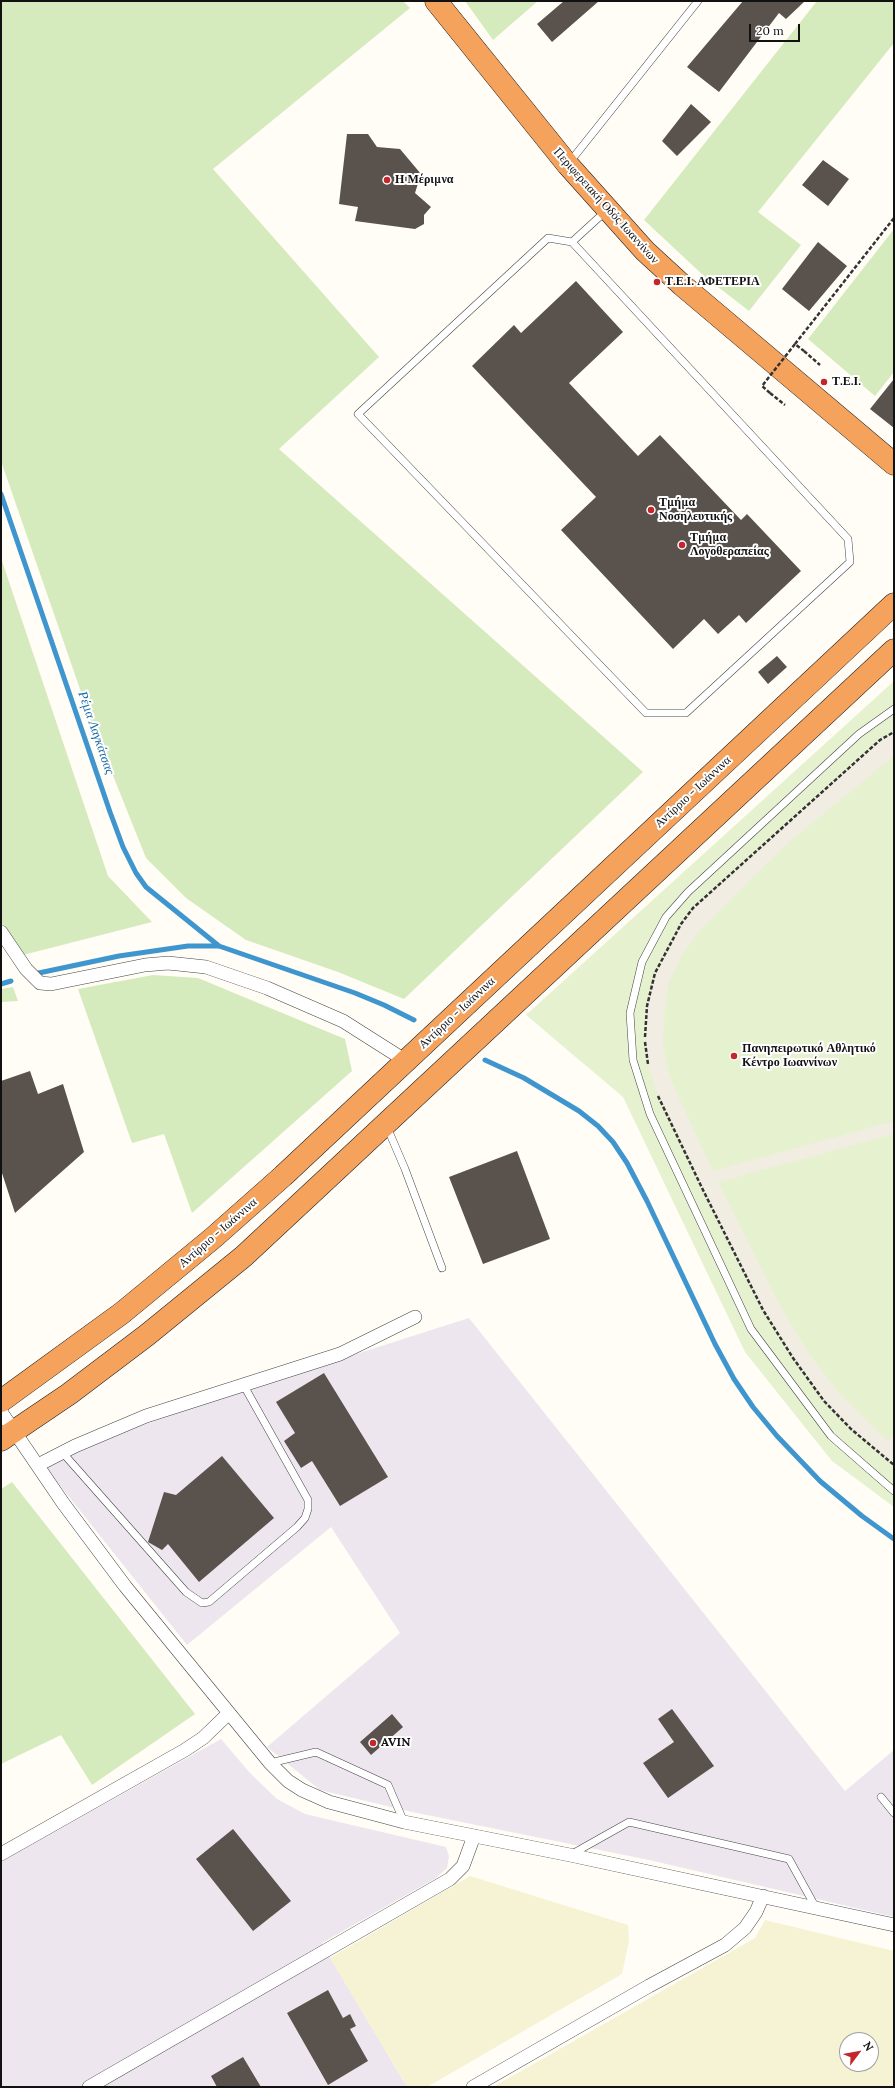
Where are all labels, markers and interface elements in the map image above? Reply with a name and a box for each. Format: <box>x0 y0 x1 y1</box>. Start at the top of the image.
scale bar <box>751 16 802 42</box>
text: 20 m <box>756 23 784 38</box>
street label: Περιφερειακή Οδός Ιωαννίνων <box>550 145 662 267</box>
place label: Η Μέριμνα <box>395 173 453 187</box>
marker: Η Μέριμνα <box>382 175 392 185</box>
place label: Τ.Ε.Ι. ΑΦΕΤΕΡΙΑ <box>665 275 760 289</box>
marker: Τ.Ε.Ι. ΑΦΕΤΕΡΙΑ <box>652 277 662 287</box>
place label: Τ.Ε.Ι. <box>832 375 861 389</box>
marker: Τ.Ε.Ι. <box>819 377 829 387</box>
place label: Τμήμα Νοσηλευτικής <box>659 496 732 524</box>
marker: Τμήμα Νοσηλευτικής <box>646 505 656 515</box>
place label: Τμήμα Λογοθεραπείας <box>690 531 769 559</box>
marker: Τμήμα Λογοθεραπείας <box>677 540 687 550</box>
water label: Ρέμα Λαγκάτσας <box>74 689 118 777</box>
street label: Αντίρριο - Ιωάννινα <box>652 753 734 831</box>
street label: Αντίρριο - Ιωάννινα <box>416 974 498 1052</box>
place label: Πανηπειρωτικό Αθλητικό Κέντρο Ιωαννίνων <box>742 1042 876 1070</box>
marker: Πανηπειρωτικό Αθλητικό Κέντρο Ιωαννίνων <box>729 1051 739 1061</box>
street label: Αντίρριο - Ιωάννινα <box>176 1195 260 1271</box>
place label: AVIN <box>381 1736 410 1750</box>
marker: AVIN <box>368 1738 378 1748</box>
north arrow <box>839 2032 879 2072</box>
text: N <box>860 2039 877 2053</box>

